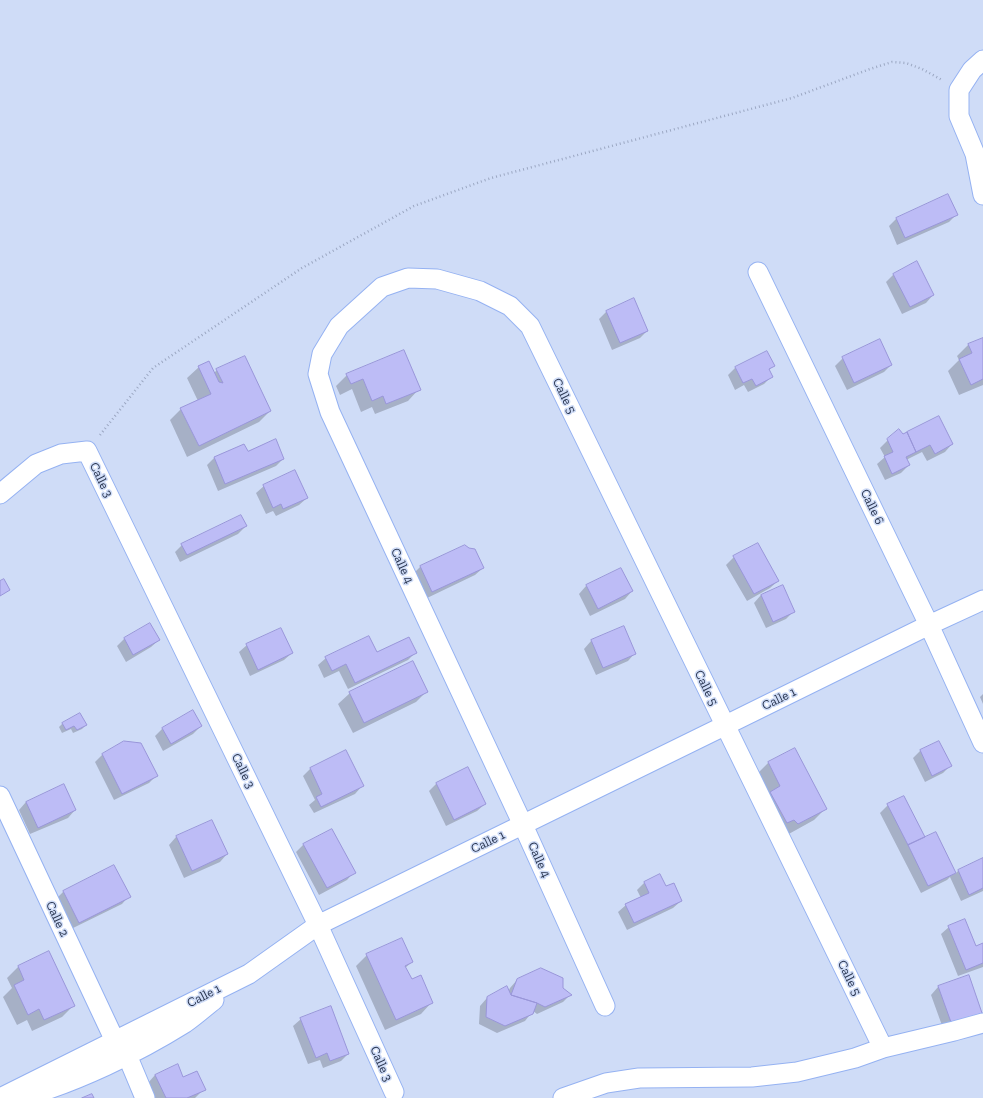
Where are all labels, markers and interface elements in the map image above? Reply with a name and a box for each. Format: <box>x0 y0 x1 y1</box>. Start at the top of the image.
street label: Calle 5 <box>549 376 579 416</box>
street label: Calle 3 <box>86 460 116 500</box>
street label: Calle 6 <box>857 487 887 527</box>
street label: Calle 4 <box>387 546 417 586</box>
street label: Calle 5 <box>691 668 721 708</box>
street label: Calle 1 <box>760 684 798 714</box>
street label: Calle 3 <box>228 751 258 791</box>
street label: Calle 1 <box>469 827 507 857</box>
street label: Calle 4 <box>524 840 554 880</box>
street label: Calle 2 <box>42 899 72 939</box>
street label: Calle 5 <box>834 958 864 998</box>
street label: Calle 1 <box>185 981 223 1011</box>
street label: Calle 3 <box>366 1044 396 1084</box>

